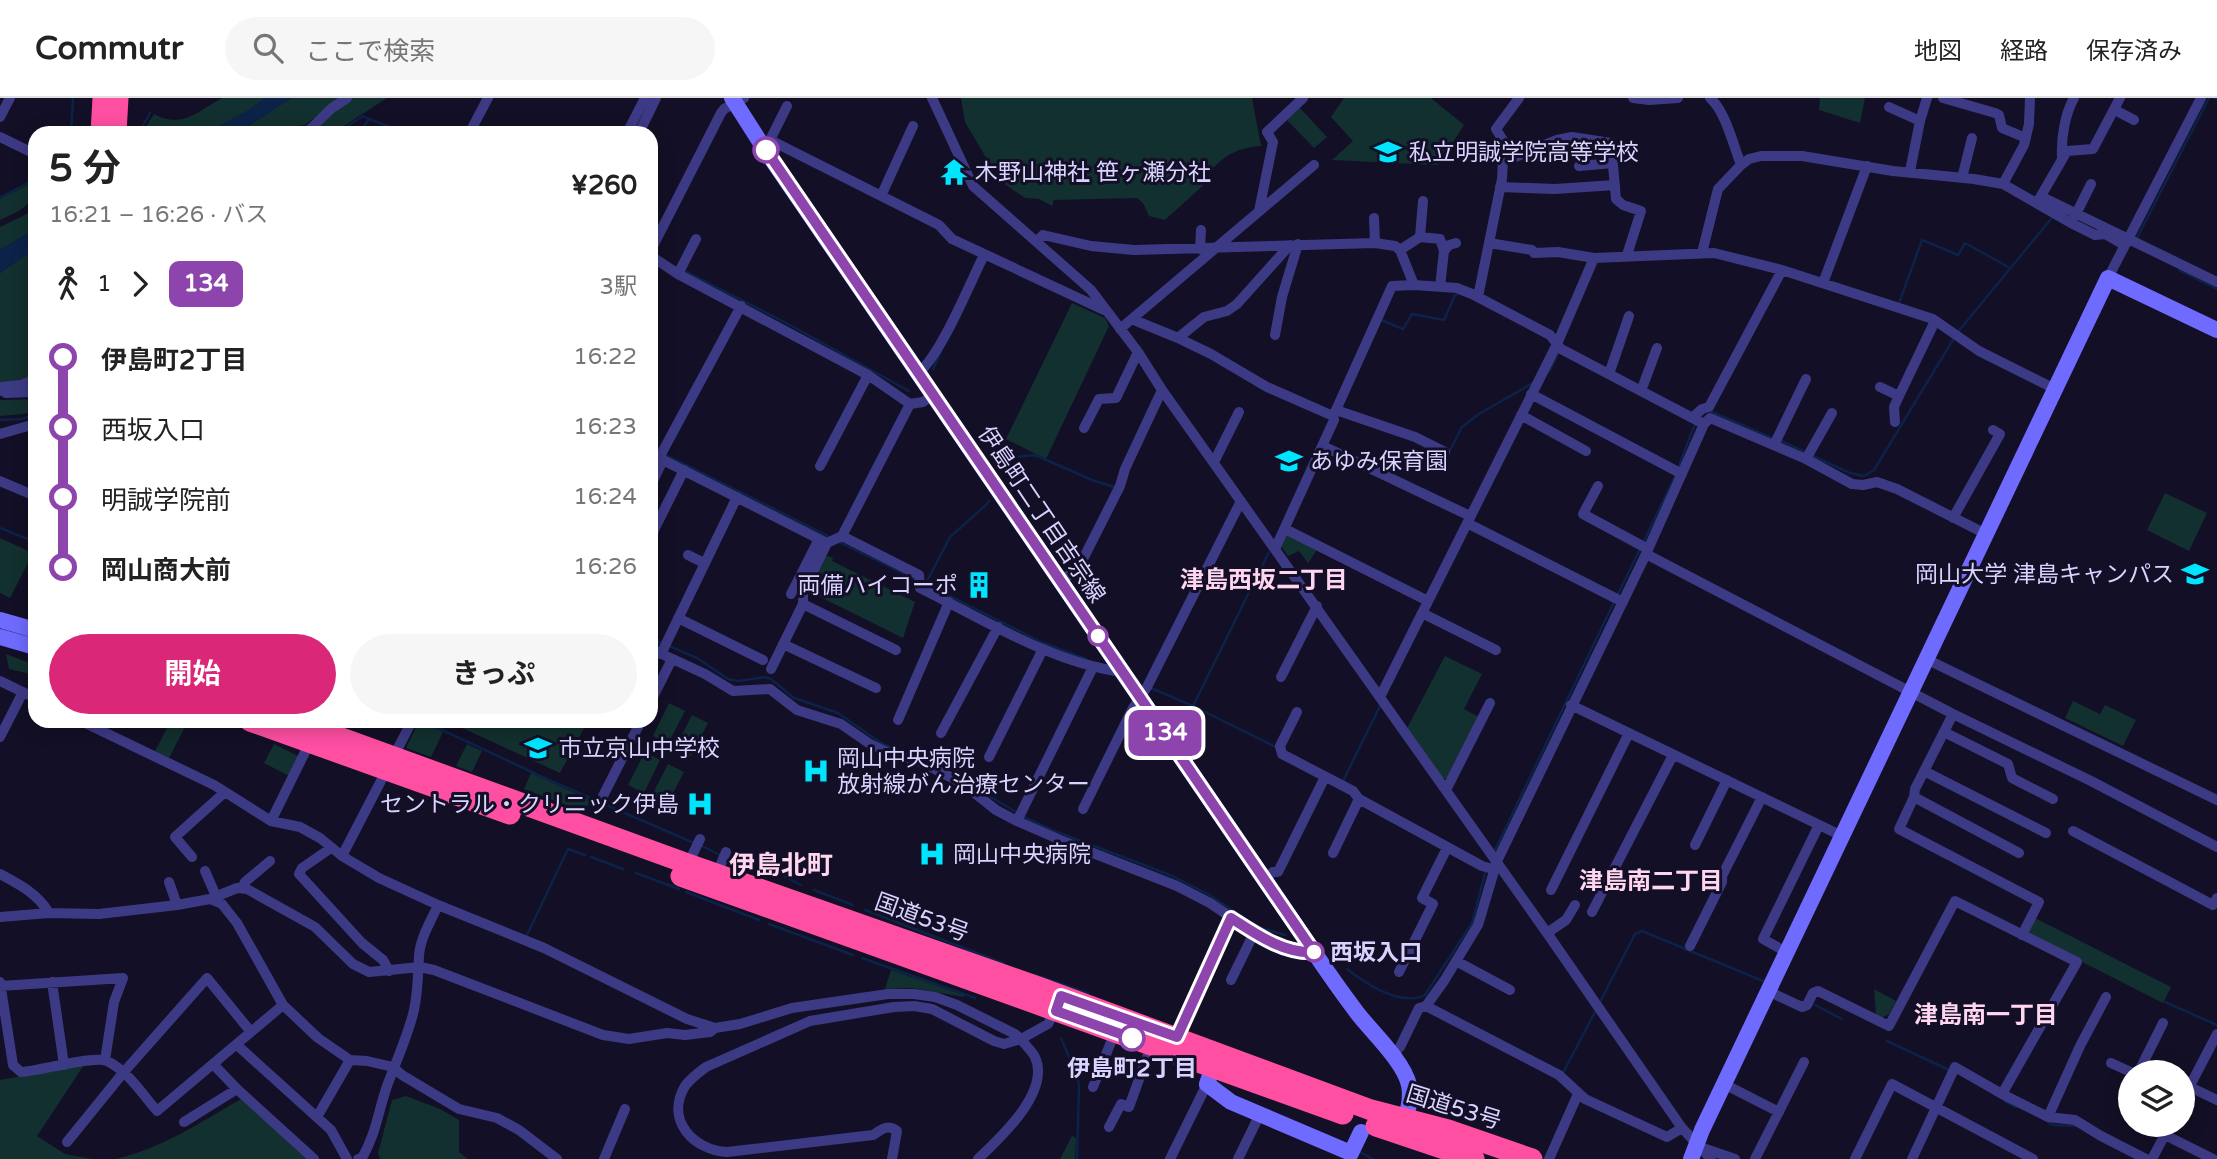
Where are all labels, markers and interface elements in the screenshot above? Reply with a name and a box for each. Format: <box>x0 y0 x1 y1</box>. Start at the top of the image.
search box <box>225 17 715 80</box>
text: Commutr <box>35 29 183 68</box>
icon: search <box>249 29 287 67</box>
text: ここで検索 <box>305 36 435 67</box>
text: 地図 <box>1914 37 1962 66</box>
text: 経路 <box>2000 37 2048 66</box>
text: 保存済み <box>2086 37 2182 66</box>
unlabelled marker <box>753 137 779 163</box>
school or university icon: 私立明誠学院高等学校 <box>1373 137 1403 167</box>
place label: 私立明誠学院高等学校 <box>1409 139 1639 167</box>
text: 5 分 <box>49 146 121 192</box>
temple icon: 木野山神社 笹ヶ瀬分社 <box>939 157 969 187</box>
place label: 木野山神社 笹ヶ瀬分社 <box>975 159 1211 187</box>
text: ¥260 <box>571 170 637 201</box>
text: 16:21 – 16:26 · バス <box>49 201 268 229</box>
icon: walk <box>49 265 87 303</box>
icon: forward <box>121 265 159 303</box>
text: 134 <box>183 269 229 298</box>
text: 1 <box>97 270 111 298</box>
text: 3駅 <box>600 273 637 301</box>
text: 16:22 <box>573 343 637 371</box>
text: 伊島町2丁目 <box>101 345 247 376</box>
text: 16:23 <box>573 413 637 441</box>
text: 西坂入口 <box>101 415 205 446</box>
street label: 伊島町二丁目吉宗線 <box>972 421 1111 608</box>
school or university icon: あゆみ保育園 <box>1274 446 1304 476</box>
place label: あゆみ保育園 <box>1310 448 1448 476</box>
text: 16:24 <box>573 483 637 511</box>
text: 明誠学院前 <box>101 485 231 516</box>
text: 16:26 <box>573 553 637 581</box>
text: 岡山商大前 <box>101 555 231 586</box>
school or university icon: 岡山大学 津島キャンパス <box>2180 559 2210 589</box>
place label: 岡山大学 津島キャンパス <box>1915 561 2174 589</box>
district label: 津島西坂二丁目 <box>1180 566 1348 595</box>
building icon: 両備ハイコーポ <box>964 570 994 600</box>
place label: 両備ハイコーポ <box>797 572 958 600</box>
unlabelled marker <box>1088 626 1108 646</box>
button: 開始 <box>49 634 336 714</box>
button: きっぷ <box>350 634 637 714</box>
line badge: 134 <box>1125 710 1205 756</box>
text: 134 <box>1142 718 1188 747</box>
school or university icon: 市立京山中学校 <box>523 733 553 763</box>
place label: 市立京山中学校 <box>559 735 720 763</box>
place label: 岡山中央病院 放射線がん治療センター <box>837 745 1090 799</box>
hospital icon: 岡山中央病院 放射線がん治療センター <box>801 756 831 786</box>
hospital icon: セントラル・クリニック伊島 <box>685 789 715 819</box>
place label: セントラル・クリニック伊島 <box>380 791 679 819</box>
hospital icon: 岡山中央病院 <box>917 839 947 869</box>
place label: 岡山中央病院 <box>953 841 1091 869</box>
district label: 伊島北町 <box>729 850 833 881</box>
district label: 津島南二丁目 <box>1579 867 1723 896</box>
street label: 国道53号 <box>871 888 972 948</box>
place label: 西坂入口 <box>1330 939 1422 967</box>
marker: 西坂入口 <box>1304 942 1324 962</box>
district label: 津島南一丁目 <box>1914 1001 2058 1030</box>
marker: 伊島町2丁目 <box>1119 1025 1145 1051</box>
place label: 伊島町2丁目 <box>1067 1055 1197 1083</box>
map controls <box>2118 1060 2195 1137</box>
button: layers <box>2118 1060 2195 1137</box>
street label: 国道53号 <box>1403 1080 1505 1136</box>

